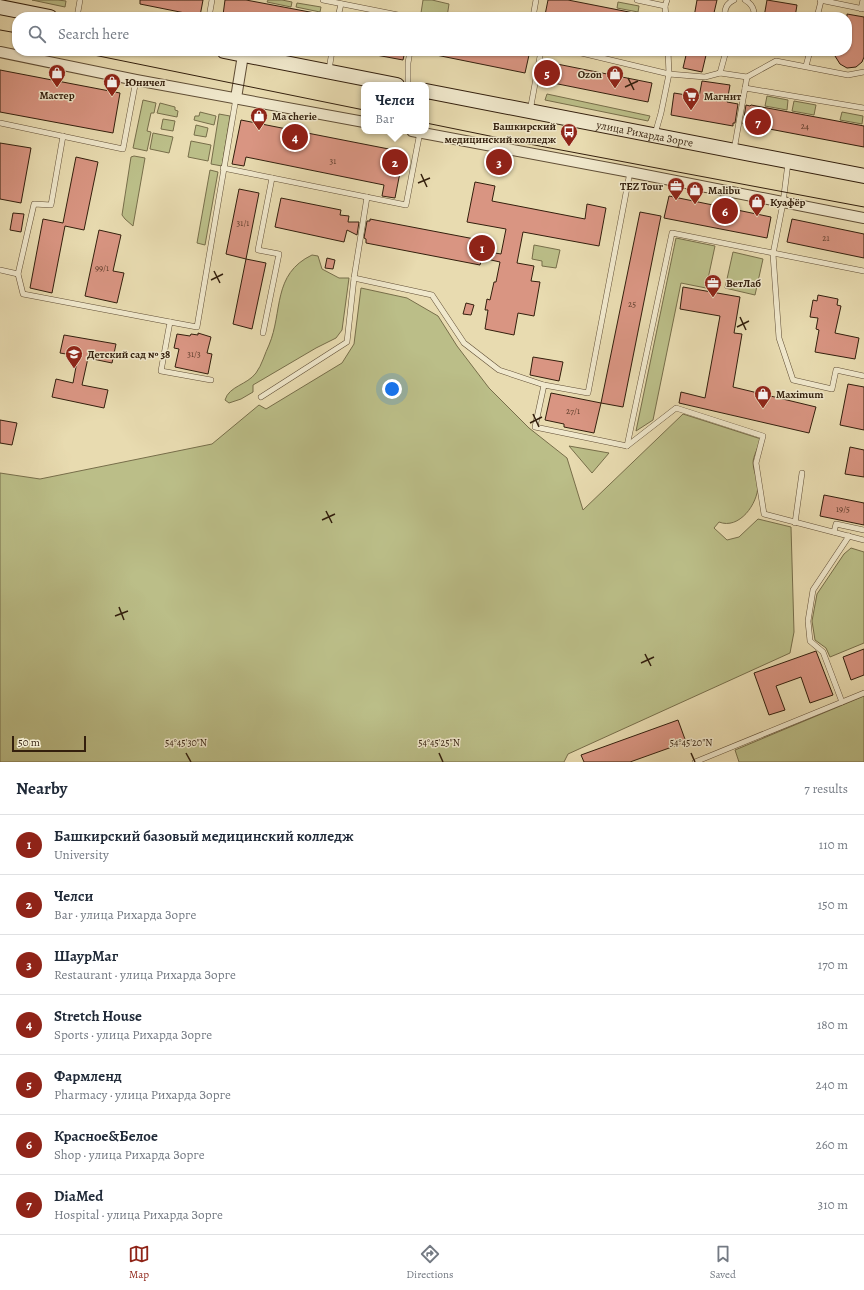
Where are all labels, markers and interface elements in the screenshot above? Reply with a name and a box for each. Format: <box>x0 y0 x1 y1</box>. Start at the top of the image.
search box <box>12 12 852 56</box>
icon: search <box>26 23 48 45</box>
text: Search here <box>58 24 129 44</box>
pin: 5 <box>534 58 560 88</box>
shop icon: Мастер <box>47 63 67 88</box>
shop icon: Ozon <box>605 64 625 89</box>
place label: Ozon <box>578 67 602 82</box>
shop icon: Юничел <box>102 72 122 97</box>
place label: Юничел <box>125 75 166 90</box>
popup <box>361 82 429 134</box>
supermarket icon: Магнит <box>681 86 701 111</box>
place label: Мастер <box>39 88 75 103</box>
place label: Магнит <box>704 89 741 104</box>
text: Челси <box>375 90 415 110</box>
shop icon: Ma cherie <box>249 106 269 131</box>
pin: 7 <box>745 107 771 137</box>
place label: Ma cherie <box>272 109 317 124</box>
text: Bar <box>375 110 394 127</box>
street label: улица Рихарда Зорге <box>594 117 694 151</box>
place label: Башкирский медицинский колледж <box>444 119 556 147</box>
house number: 24 <box>801 120 809 132</box>
pin: 4 <box>282 122 308 152</box>
bus stop icon: Башкирский медицинский колледж <box>559 122 579 147</box>
pin: 2 <box>382 147 408 177</box>
pin: 3 <box>486 147 512 177</box>
house number: 31 <box>330 155 336 167</box>
office icon: TEZ Tour <box>666 176 686 201</box>
place label: TEZ Tour <box>620 179 663 194</box>
shop icon: Malibu <box>685 180 705 205</box>
place label: Malibu <box>708 183 741 198</box>
shop icon: Куафёр <box>747 192 767 217</box>
place label: Куафёр <box>770 195 806 210</box>
pin: 6 <box>712 196 738 226</box>
house number: 31/1 <box>237 217 249 229</box>
house number: 21 <box>822 232 830 244</box>
pin: 1 <box>469 233 495 263</box>
house number: 99/1 <box>95 262 109 274</box>
office icon: ВетЛаб <box>703 273 723 298</box>
place label: ВетЛаб <box>726 276 761 291</box>
house number: 25 <box>628 298 636 310</box>
school or university icon: Детский сад № 38 <box>64 344 84 369</box>
place label: Детский сад № 38 <box>87 347 170 362</box>
house number: 31/3 <box>187 348 201 360</box>
your location <box>382 379 402 399</box>
shop icon: Maximum <box>753 384 773 409</box>
place label: Maximum <box>776 387 824 402</box>
house number: 27/1 <box>566 405 580 417</box>
house number: 19/5 <box>836 503 850 515</box>
scale bar <box>12 734 86 753</box>
text: 50 m <box>18 735 40 750</box>
text: 54°45'30"N <box>165 736 207 749</box>
text: 54°45'25"N <box>418 736 460 749</box>
text: 54°45'20"N <box>670 736 712 749</box>
text: Nearby <box>16 777 67 800</box>
text: 7 results <box>804 780 848 797</box>
text: Башкирский базовый медицинский колледж <box>54 826 354 846</box>
text: 1 <box>27 836 31 853</box>
text: 110 m <box>819 836 848 853</box>
text: University <box>54 846 109 863</box>
text: Челси <box>54 886 93 906</box>
text: 2 <box>26 896 32 913</box>
text: 150 m <box>818 896 848 913</box>
text: Bar · улица Рихарда Зорге <box>54 906 196 923</box>
text: ШаурМаг <box>54 946 118 966</box>
text: 3 <box>26 956 32 973</box>
text: 170 m <box>818 956 848 973</box>
text: Restaurant · улица Рихарда Зорге <box>54 966 236 983</box>
text: Stretch House <box>54 1006 142 1026</box>
text: 4 <box>26 1016 32 1033</box>
text: 180 m <box>817 1016 848 1033</box>
text: Sports · улица Рихарда Зорге <box>54 1026 212 1043</box>
text: Фармленд <box>54 1066 122 1086</box>
text: 5 <box>26 1076 32 1093</box>
text: 240 m <box>816 1076 848 1093</box>
text: Pharmacy · улица Рихарда Зорге <box>54 1086 231 1103</box>
text: Красное&Белое <box>54 1126 158 1146</box>
text: 6 <box>26 1136 32 1153</box>
text: 260 m <box>815 1136 848 1153</box>
text: Shop · улица Рихарда Зорге <box>54 1146 205 1163</box>
text: DiaMed <box>54 1186 103 1206</box>
text: 7 <box>26 1196 32 1213</box>
text: 310 m <box>818 1196 848 1213</box>
text: Hospital · улица Рихарда Зорге <box>54 1206 223 1223</box>
tab: Map <box>128 1243 150 1282</box>
tab: Directions <box>406 1243 454 1282</box>
tab: Saved <box>710 1243 736 1282</box>

